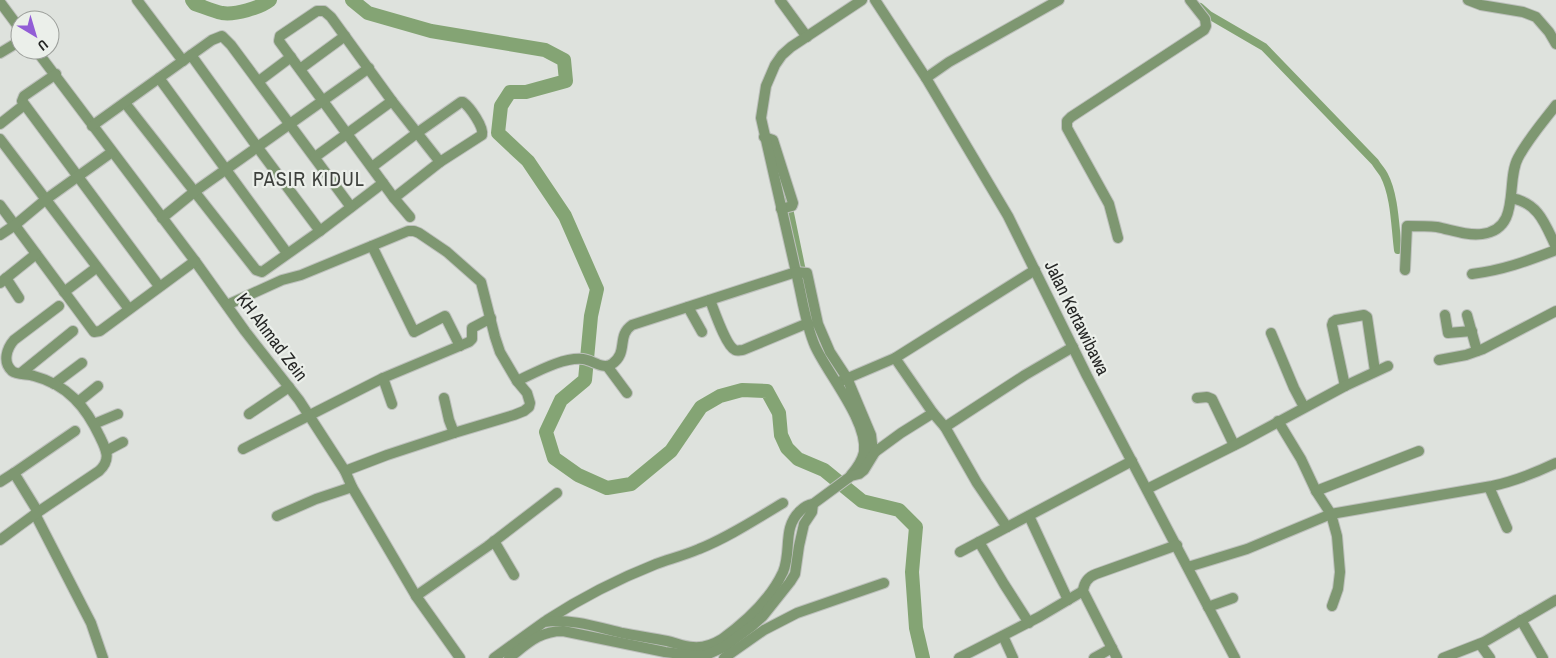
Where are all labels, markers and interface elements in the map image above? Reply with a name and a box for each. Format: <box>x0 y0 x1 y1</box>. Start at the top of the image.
north arrow <box>10 10 60 60</box>
text: U <box>34 36 52 55</box>
district label: PASIR KIDUL <box>253 165 365 192</box>
street label: Jalan Kertawibawa <box>1039 256 1116 379</box>
street label: KH Ahmad Zein <box>231 288 314 386</box>

